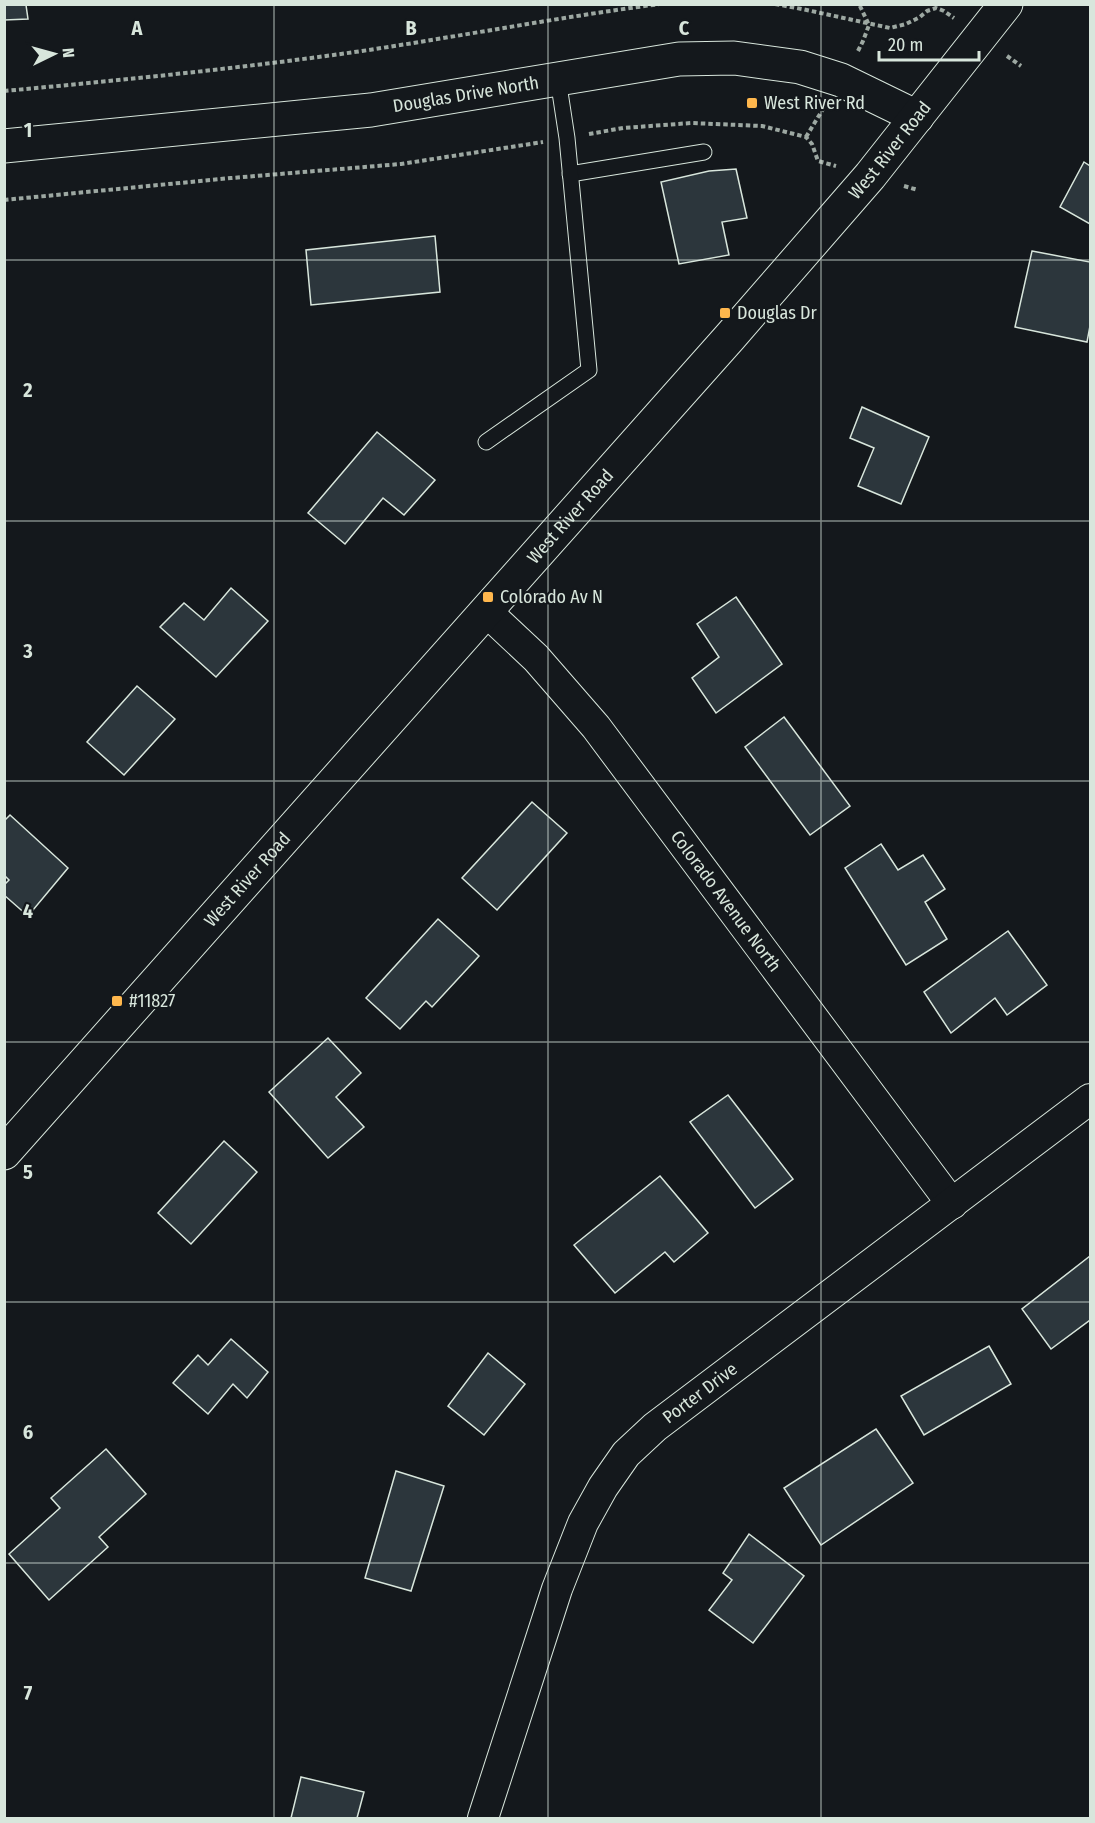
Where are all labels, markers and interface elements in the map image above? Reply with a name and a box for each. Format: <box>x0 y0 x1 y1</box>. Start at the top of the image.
text: A <box>131 16 144 40</box>
text: B <box>405 16 417 40</box>
text: C <box>679 16 690 40</box>
north arrow <box>24 24 84 84</box>
scale bar <box>879 24 980 62</box>
text: 20 m <box>888 34 923 56</box>
text: N <box>59 47 78 58</box>
street label: Douglas Drive North <box>391 71 541 117</box>
place label: West River Rd <box>764 92 865 114</box>
marker: West River Rd <box>745 96 759 110</box>
street label: West River Road <box>844 97 936 204</box>
text: 1 <box>24 118 32 142</box>
place label: Douglas Dr <box>737 302 818 324</box>
marker: Douglas Dr <box>718 306 732 320</box>
text: 2 <box>22 378 33 402</box>
street label: West River Road <box>523 465 618 568</box>
place label: Colorado Av N <box>500 586 603 608</box>
marker: Colorado Av N <box>481 590 495 604</box>
text: 3 <box>22 639 33 663</box>
street label: Colorado Avenue North <box>666 826 786 976</box>
street label: West River Road <box>199 828 295 931</box>
text: 4 <box>23 899 33 923</box>
place label: #11827 <box>129 990 175 1012</box>
marker: #11827 <box>110 994 124 1008</box>
text: 5 <box>23 1160 33 1184</box>
street label: Porter Drive <box>658 1358 742 1428</box>
text: 6 <box>23 1420 33 1444</box>
text: 7 <box>24 1681 33 1705</box>

